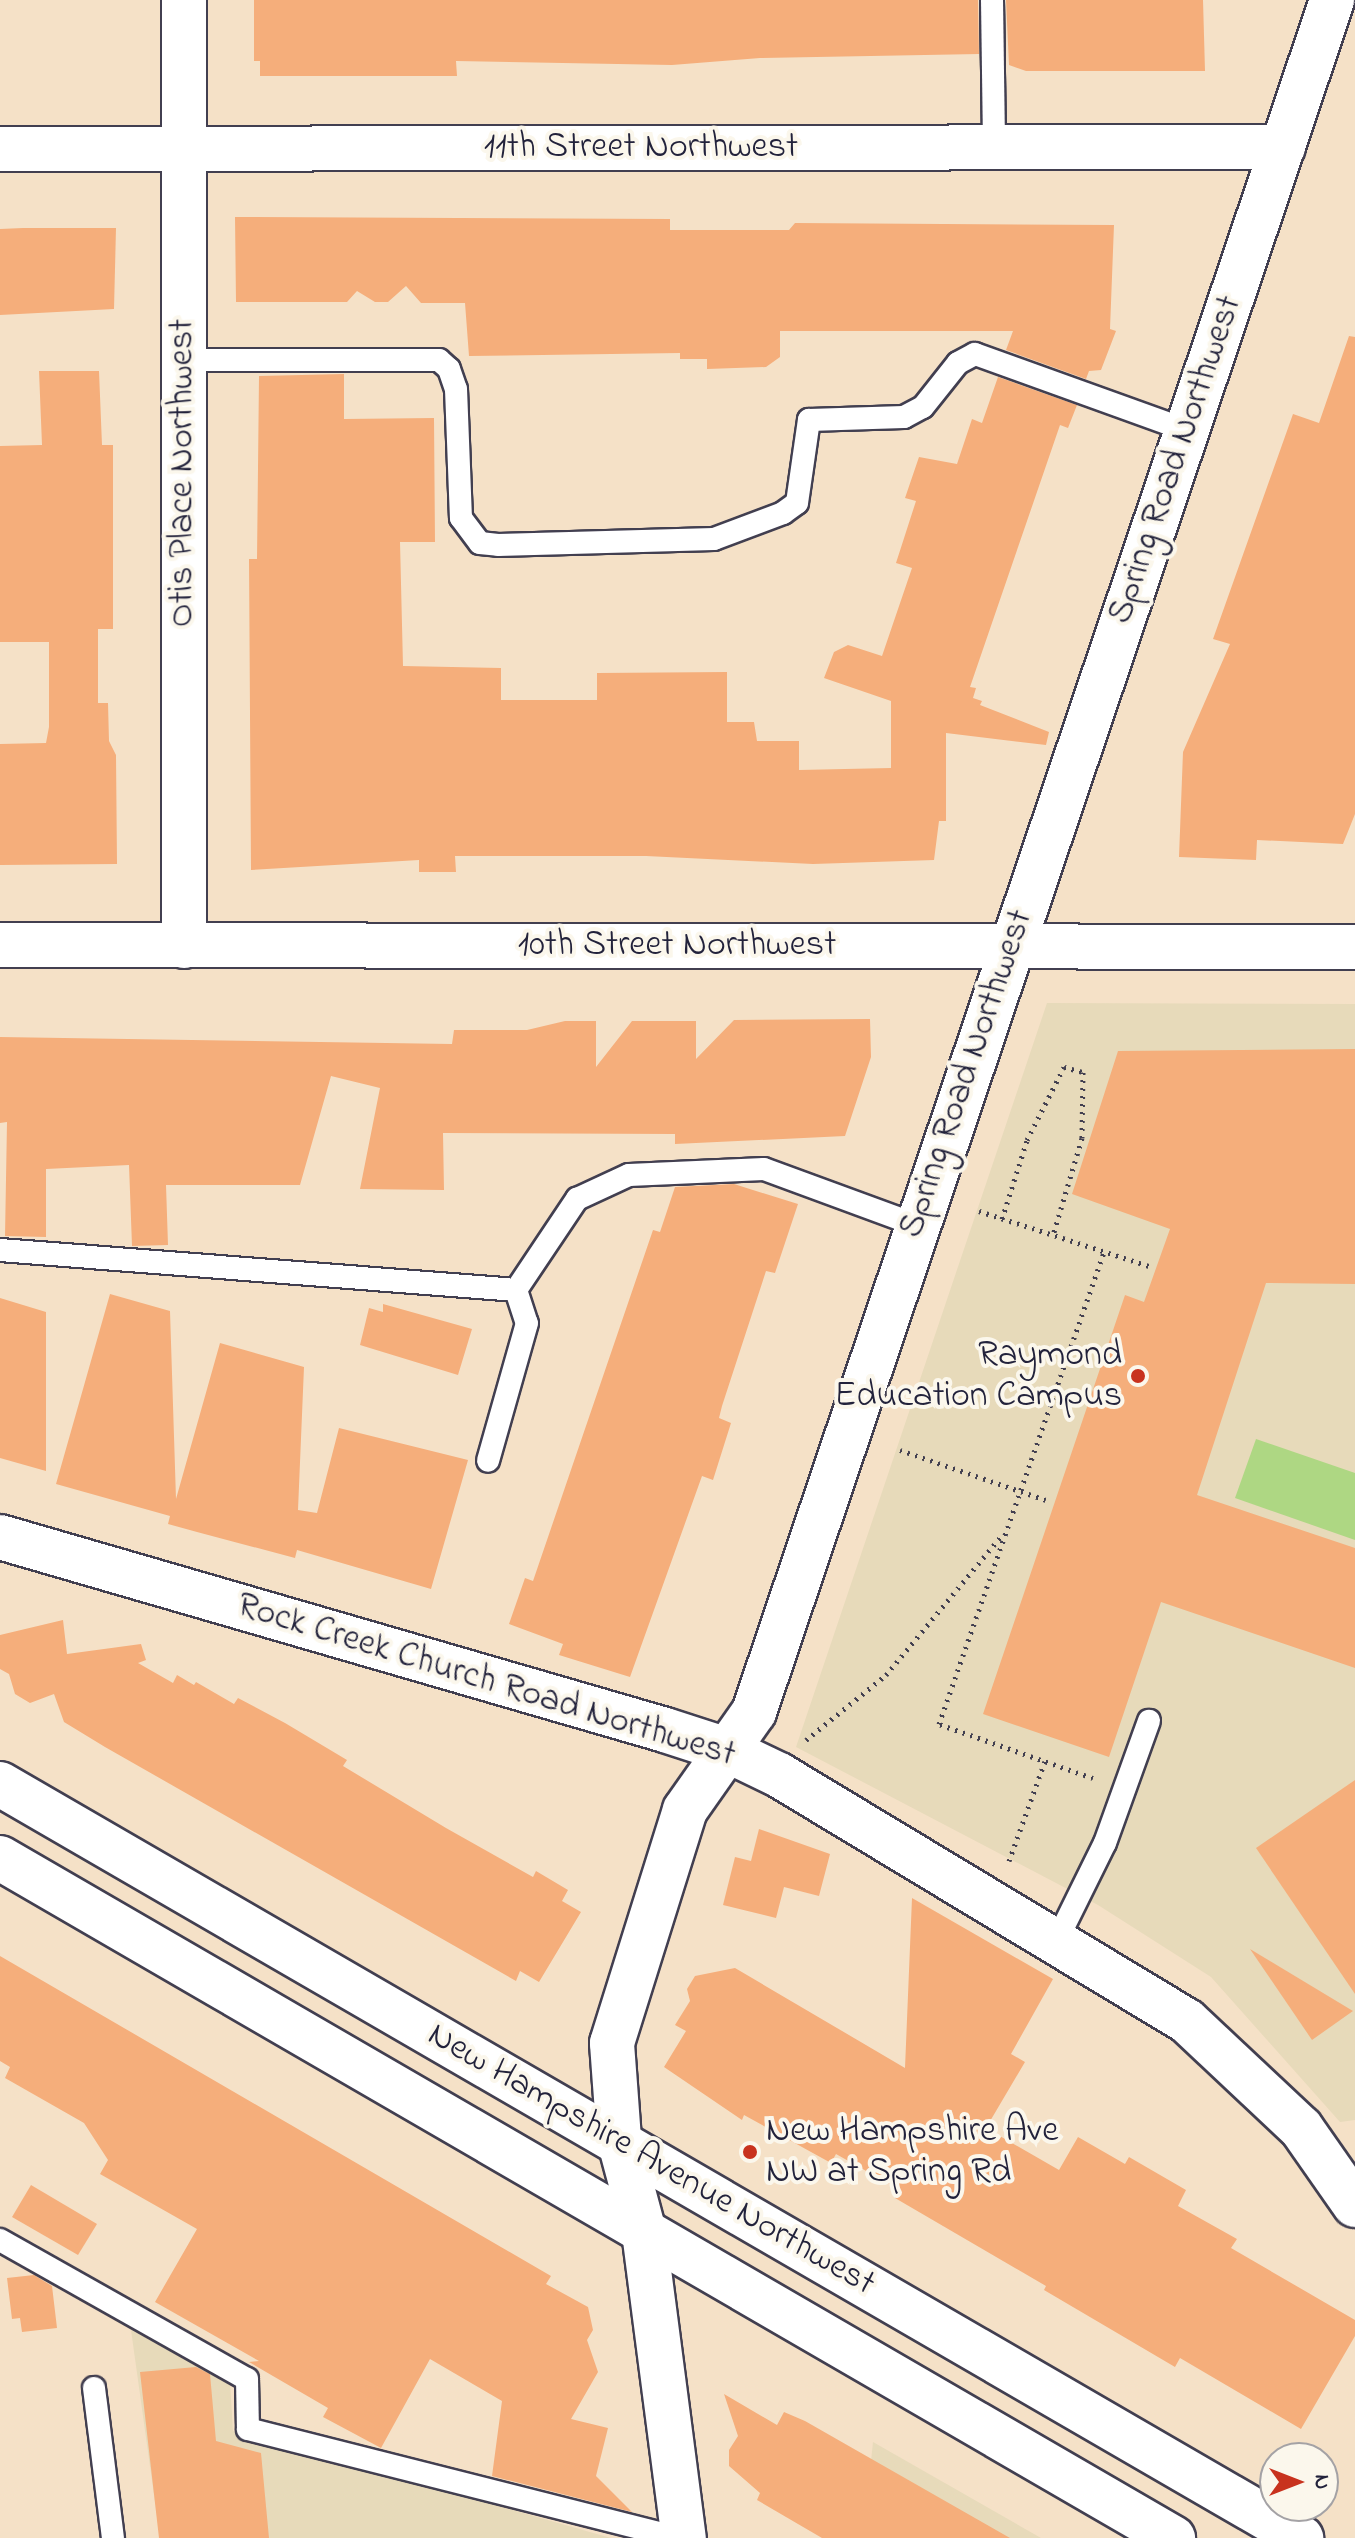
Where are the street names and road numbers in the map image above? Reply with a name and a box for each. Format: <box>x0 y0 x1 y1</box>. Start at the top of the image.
street label: 11th Street Northwest <box>484 126 798 170</box>
street label: Spring Road Northwest <box>1100 290 1252 630</box>
street label: Otis Place Northwest <box>161 319 205 627</box>
street label: Spring Road Northwest <box>891 904 1043 1244</box>
street label: 10th Street Northwest <box>518 924 836 968</box>
street label: Rock Creek Church Road Northwest <box>232 1585 740 1777</box>
street label: New Hampshire Avenue Northwest <box>420 2014 882 2306</box>

